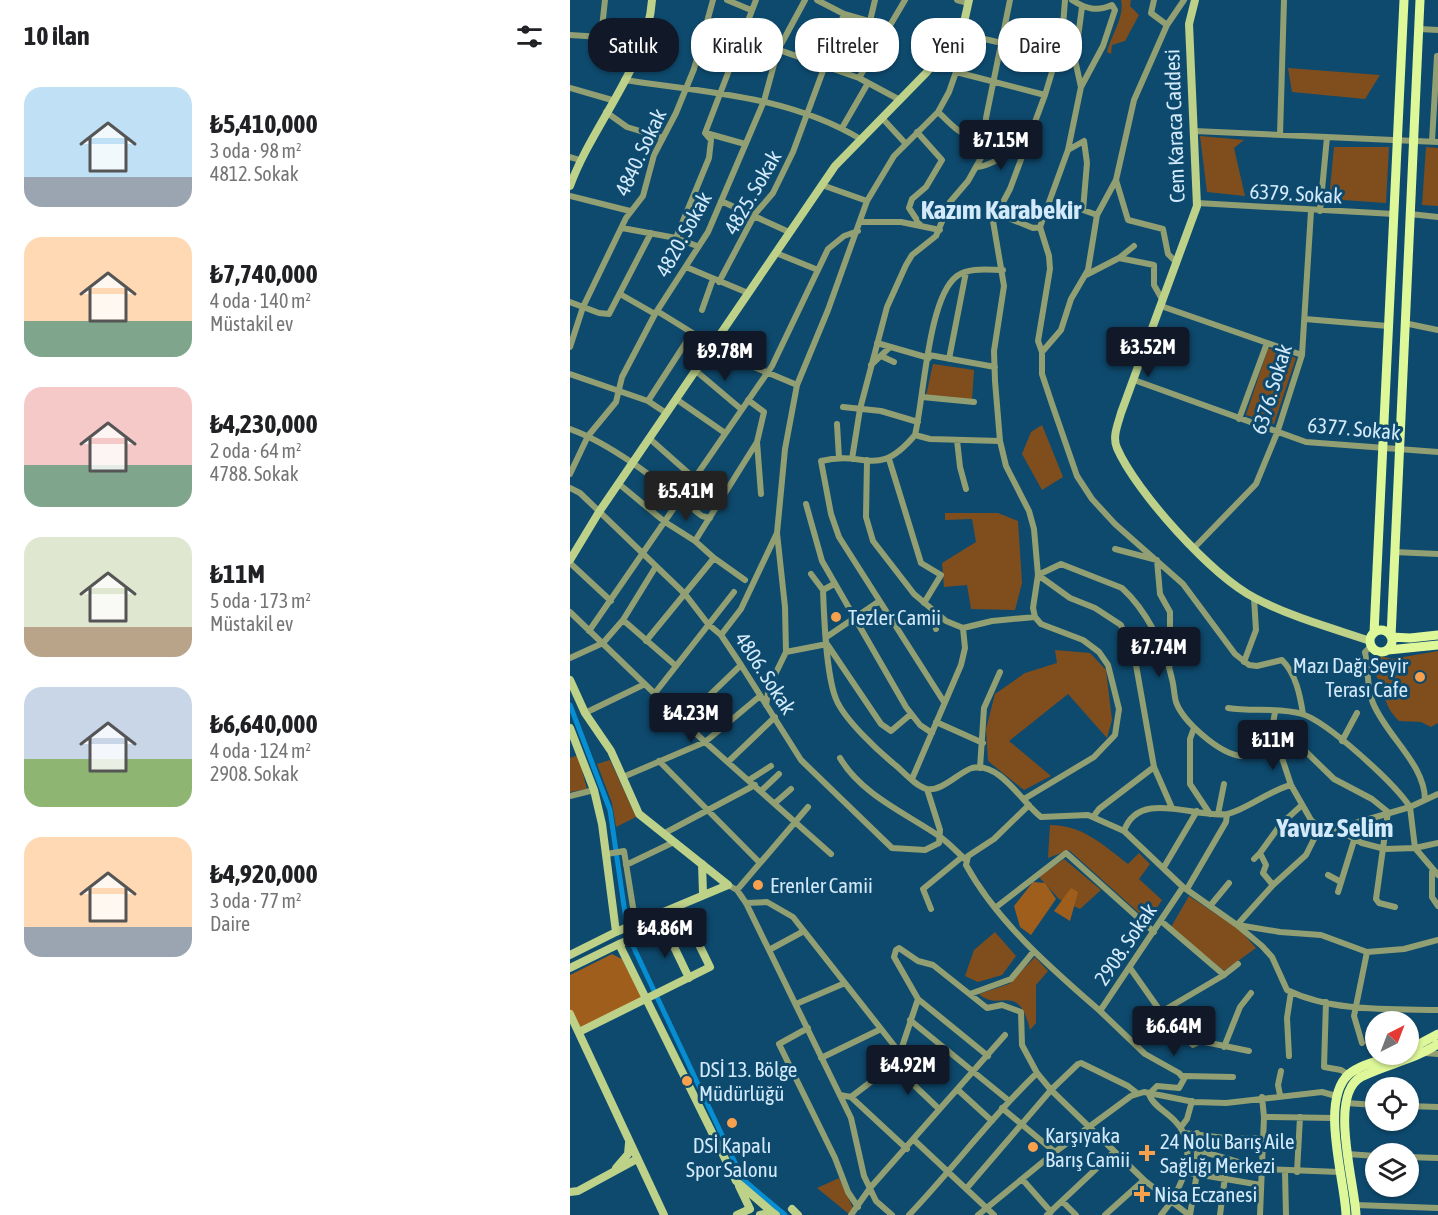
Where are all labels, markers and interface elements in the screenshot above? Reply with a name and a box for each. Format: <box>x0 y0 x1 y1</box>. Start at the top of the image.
chip: Satılık <box>588 18 679 72</box>
chip: Kiralık <box>691 18 783 72</box>
chip: Filtreler <box>795 18 899 72</box>
chip: Yeni <box>911 18 986 72</box>
chip: Daire <box>998 18 1082 72</box>
icon: filters <box>513 20 546 53</box>
text: 10 ilan <box>24 21 90 51</box>
street label: Cem Karaca Caddesi <box>1159 49 1189 203</box>
street label: 4840. Sokak <box>609 105 671 199</box>
text: ₺5,410,000 <box>210 109 318 139</box>
icon: home <box>72 111 144 183</box>
pin: ₺7.15M <box>952 120 1050 171</box>
text: ₺7.15M <box>973 128 1029 151</box>
text: 3 oda · 98 m² <box>210 139 302 162</box>
street label: 4825. Sokak <box>718 146 786 238</box>
text: 4812. Sokak <box>210 162 299 185</box>
street label: 6379. Sokak <box>1249 179 1343 207</box>
street label: 4820. Sokak <box>650 187 716 281</box>
district label: Kazım Karabekir <box>921 194 1082 225</box>
text: ₺7,740,000 <box>210 259 318 289</box>
icon: home <box>72 261 144 333</box>
text: 4 oda · 140 m² <box>210 289 311 312</box>
text: Müstakil ev <box>210 312 293 335</box>
pin: ₺3.52M <box>1099 327 1197 378</box>
pin: ₺9.78M <box>676 331 774 382</box>
text: ₺3.52M <box>1120 335 1176 358</box>
text: ₺9.78M <box>697 339 753 362</box>
street label: 6376. Sokak <box>1246 341 1296 437</box>
text: ₺4,230,000 <box>210 409 318 439</box>
icon: home <box>72 411 144 483</box>
street label: 6377. Sokak <box>1307 412 1401 444</box>
text: 2 oda · 64 m² <box>210 439 302 462</box>
text: 4788. Sokak <box>210 462 299 485</box>
pin: ₺5.41M <box>637 471 735 522</box>
text: ₺5.41M <box>658 479 714 502</box>
text: ₺11M <box>210 559 265 589</box>
icon: home <box>72 561 144 633</box>
text: 5 oda · 173 m² <box>210 589 311 612</box>
place label: Tezler Camii <box>848 605 941 629</box>
marker: Tezler Camii <box>829 610 843 624</box>
text: Müstakil ev <box>210 612 293 635</box>
street label: 4806. Sokak <box>731 627 801 719</box>
pin: ₺7.74M <box>1110 627 1208 678</box>
text: ₺7.74M <box>1131 635 1187 658</box>
place label: Mazı Dağı Seyir Terası Cafe <box>1293 653 1409 701</box>
marker: Mazı Dağı Seyir Terası Cafe <box>1413 670 1427 684</box>
pin: ₺4.23M <box>642 693 740 744</box>
text: ₺4.23M <box>663 701 719 724</box>
text: ₺6,640,000 <box>210 709 318 739</box>
icon: home <box>72 711 144 783</box>
pin: ₺11M <box>1237 720 1309 771</box>
text: ₺11M <box>1252 728 1294 751</box>
text: 4 oda · 124 m² <box>210 739 311 762</box>
text: 2908. Sokak <box>210 762 299 785</box>
district label: Yavuz Selim <box>1276 812 1393 843</box>
text: ₺4,920,000 <box>210 859 318 889</box>
icon: home <box>72 861 144 933</box>
place label: Erenler Camii <box>770 873 873 897</box>
marker: Erenler Camii <box>751 878 765 892</box>
text: 3 oda · 77 m² <box>210 889 302 912</box>
street label: 2908. Sokak <box>1089 899 1161 989</box>
pin: ₺4.86M <box>616 908 714 959</box>
text: Daire <box>210 912 250 935</box>
text: ₺4.86M <box>637 916 693 939</box>
pin: ₺6.64M <box>1125 1006 1223 1057</box>
north arrow <box>1365 1011 1419 1065</box>
map controls <box>1365 1011 1419 1197</box>
text: ₺6.64M <box>1146 1014 1202 1037</box>
pin: ₺4.92M <box>859 1045 957 1096</box>
text: ₺4.92M <box>880 1053 936 1076</box>
place label: DSİ 13. Bölge Müdürlüğü <box>699 1057 797 1105</box>
marker: DSİ 13. Bölge Müdürlüğü <box>680 1074 694 1088</box>
button: locate <box>1365 1077 1419 1131</box>
marker: DSİ Kapalı Spor Salonu <box>725 1116 739 1130</box>
place label: Karşıyaka Barış Camii <box>1045 1123 1130 1171</box>
place label: 24 Nolu Barış Aile Sağlığı Merkezi <box>1160 1129 1295 1177</box>
place label: DSİ Kapalı Spor Salonu <box>686 1133 778 1181</box>
marker: Karşıyaka Barış Camii <box>1026 1140 1040 1154</box>
button: layers <box>1365 1143 1419 1197</box>
marker: 24 Nolu Barış Aile Sağlığı Merkezi <box>1138 1144 1156 1162</box>
place label: Nisa Eczanesi <box>1154 1182 1257 1206</box>
marker: Nisa Eczanesi <box>1135 1187 1149 1201</box>

